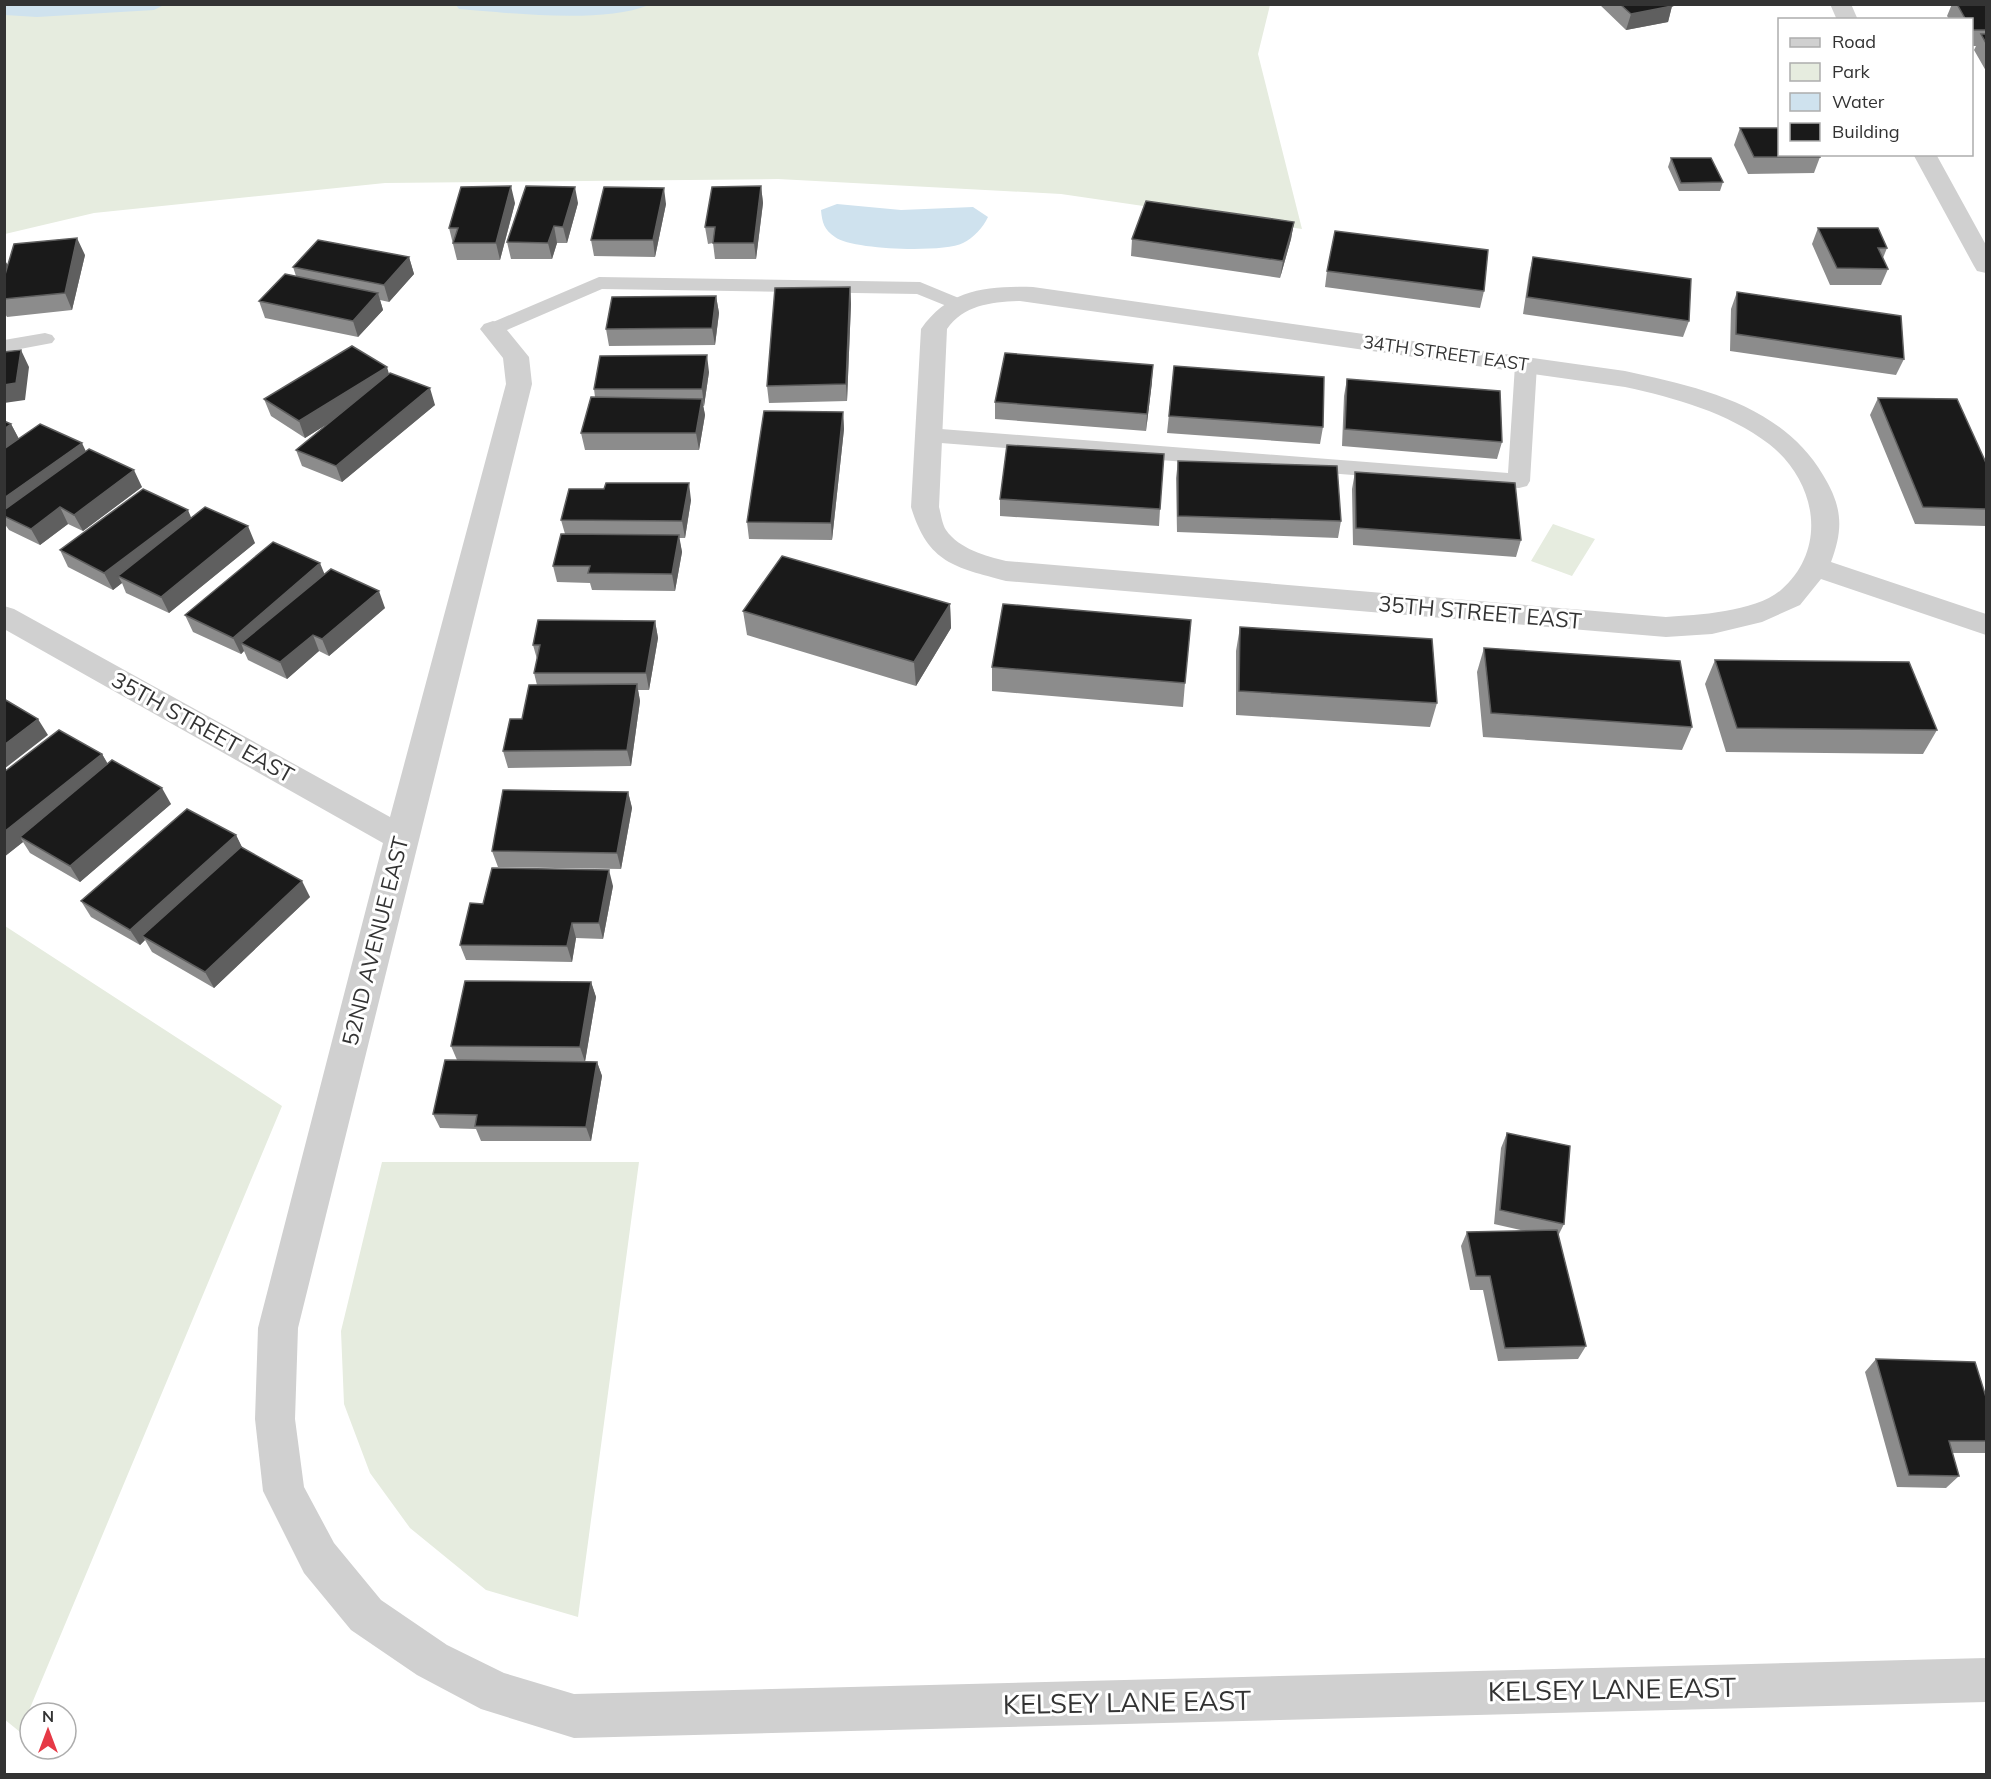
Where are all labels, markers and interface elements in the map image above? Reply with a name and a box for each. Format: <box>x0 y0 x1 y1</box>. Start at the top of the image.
legend <box>1778 18 1973 156</box>
text: Road <box>1832 30 1876 53</box>
text: Park <box>1832 60 1871 83</box>
text: Water <box>1832 90 1885 113</box>
text: Building <box>1832 120 1900 143</box>
street label: 34TH STREET EAST <box>1362 330 1530 376</box>
street label: 35TH STREET EAST <box>1377 589 1583 635</box>
street label: 35TH STREET EAST <box>107 665 299 789</box>
street label: 52ND AVENUE EAST <box>335 833 415 1049</box>
street label: KELSEY LANE EAST <box>1488 1670 1736 1708</box>
street label: KELSEY LANE EAST <box>1003 1683 1251 1721</box>
north arrow <box>18 1701 78 1761</box>
text: N <box>42 1706 54 1726</box>

